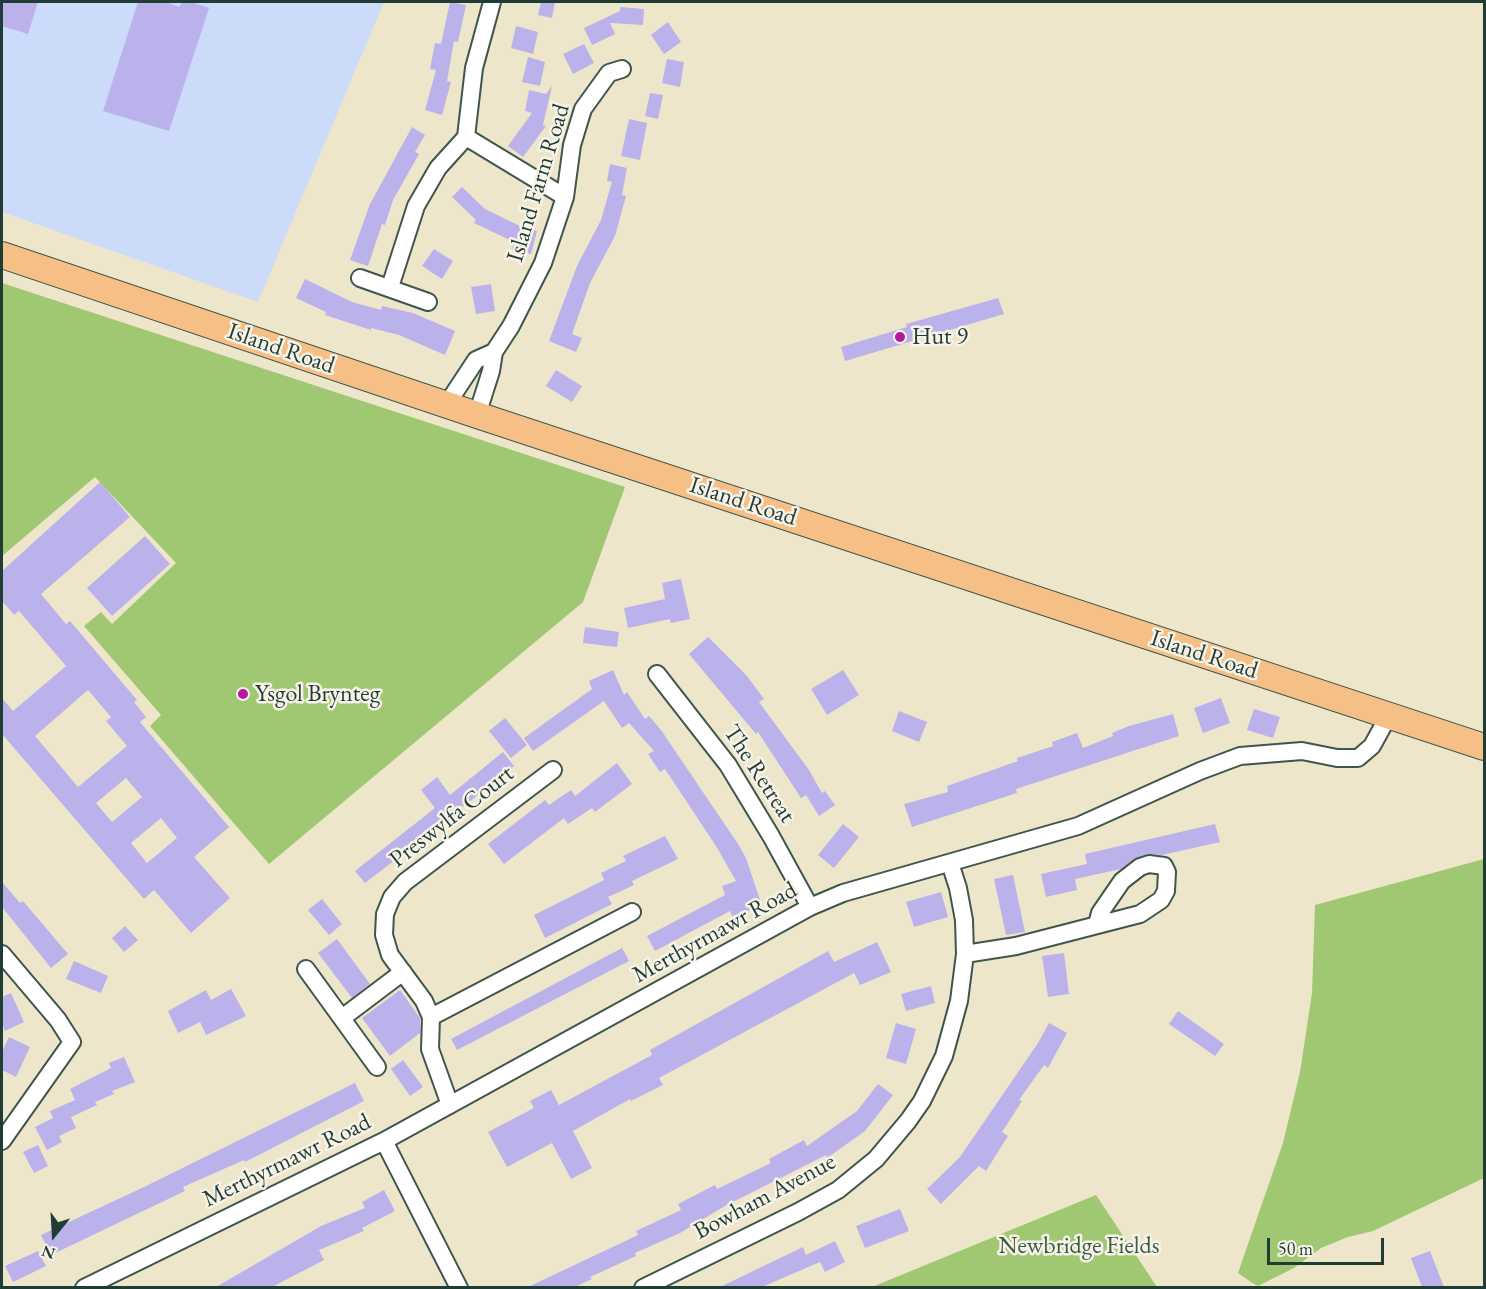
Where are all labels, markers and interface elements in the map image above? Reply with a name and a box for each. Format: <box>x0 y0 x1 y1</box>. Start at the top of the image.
street label: Island Farm Road <box>501 101 577 265</box>
street label: Island Road <box>224 317 338 381</box>
place label: Hut 9 <box>912 323 968 351</box>
marker: Hut 9 <box>893 330 907 344</box>
street label: Island Road <box>686 471 800 533</box>
street label: Island Road <box>1147 624 1261 686</box>
place label: Ysgol Brynteg <box>255 680 380 708</box>
marker: Ysgol Brynteg <box>236 687 250 701</box>
street label: The Retreat <box>717 720 801 828</box>
street label: Preswylfa Court <box>384 760 520 874</box>
street label: Merthyrmawr Road <box>628 876 802 990</box>
street label: Merthyrmawr Road <box>198 1108 376 1214</box>
street label: Bowham Avenue <box>689 1148 841 1246</box>
north arrow <box>24 1205 84 1265</box>
scale bar <box>1270 1226 1387 1264</box>
park label: Newbridge Fields <box>999 1232 1159 1260</box>
text: 50 m <box>1278 1237 1313 1260</box>
text: N <box>39 1241 58 1265</box>

